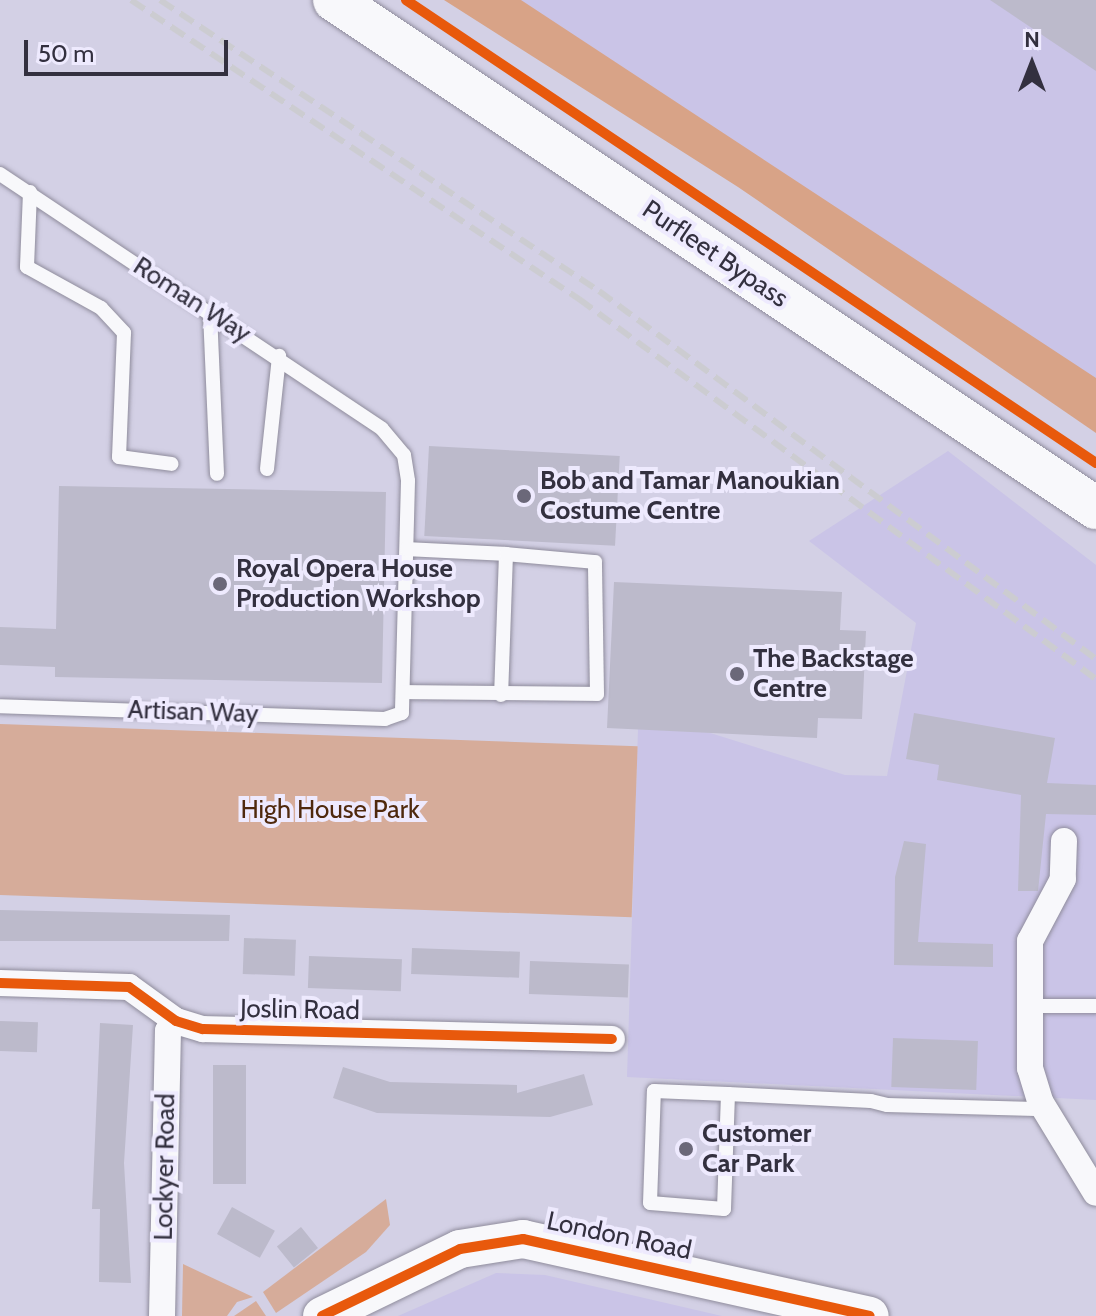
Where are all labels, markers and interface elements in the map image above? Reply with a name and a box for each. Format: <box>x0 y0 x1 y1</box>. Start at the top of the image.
scale bar <box>28 24 232 74</box>
north arrow <box>992 24 1072 104</box>
text: N <box>1024 26 1040 53</box>
text: 50 m <box>38 39 94 68</box>
street label: Purfleet Bypass <box>636 194 794 314</box>
street label: Roman Way <box>127 250 257 350</box>
place label: Bob and Tamar Manoukian Costume Centre <box>540 465 840 526</box>
marker: Bob and Tamar Manoukian Costume Centre <box>515 487 533 505</box>
place label: Royal Opera House Production Workshop <box>236 553 481 614</box>
marker: Royal Opera House Production Workshop <box>211 575 229 593</box>
place label: The Backstage Centre <box>753 643 914 704</box>
marker: The Backstage Centre <box>728 665 746 683</box>
street label: Artisan Way <box>127 694 259 730</box>
park label: High House Park <box>240 794 420 826</box>
street label: Joslin Road <box>240 993 360 1027</box>
street label: Lockyer Road <box>148 1093 182 1241</box>
place label: Customer Car Park <box>702 1118 811 1180</box>
marker: Customer Car Park <box>677 1140 695 1158</box>
street label: London Road <box>544 1205 694 1267</box>

